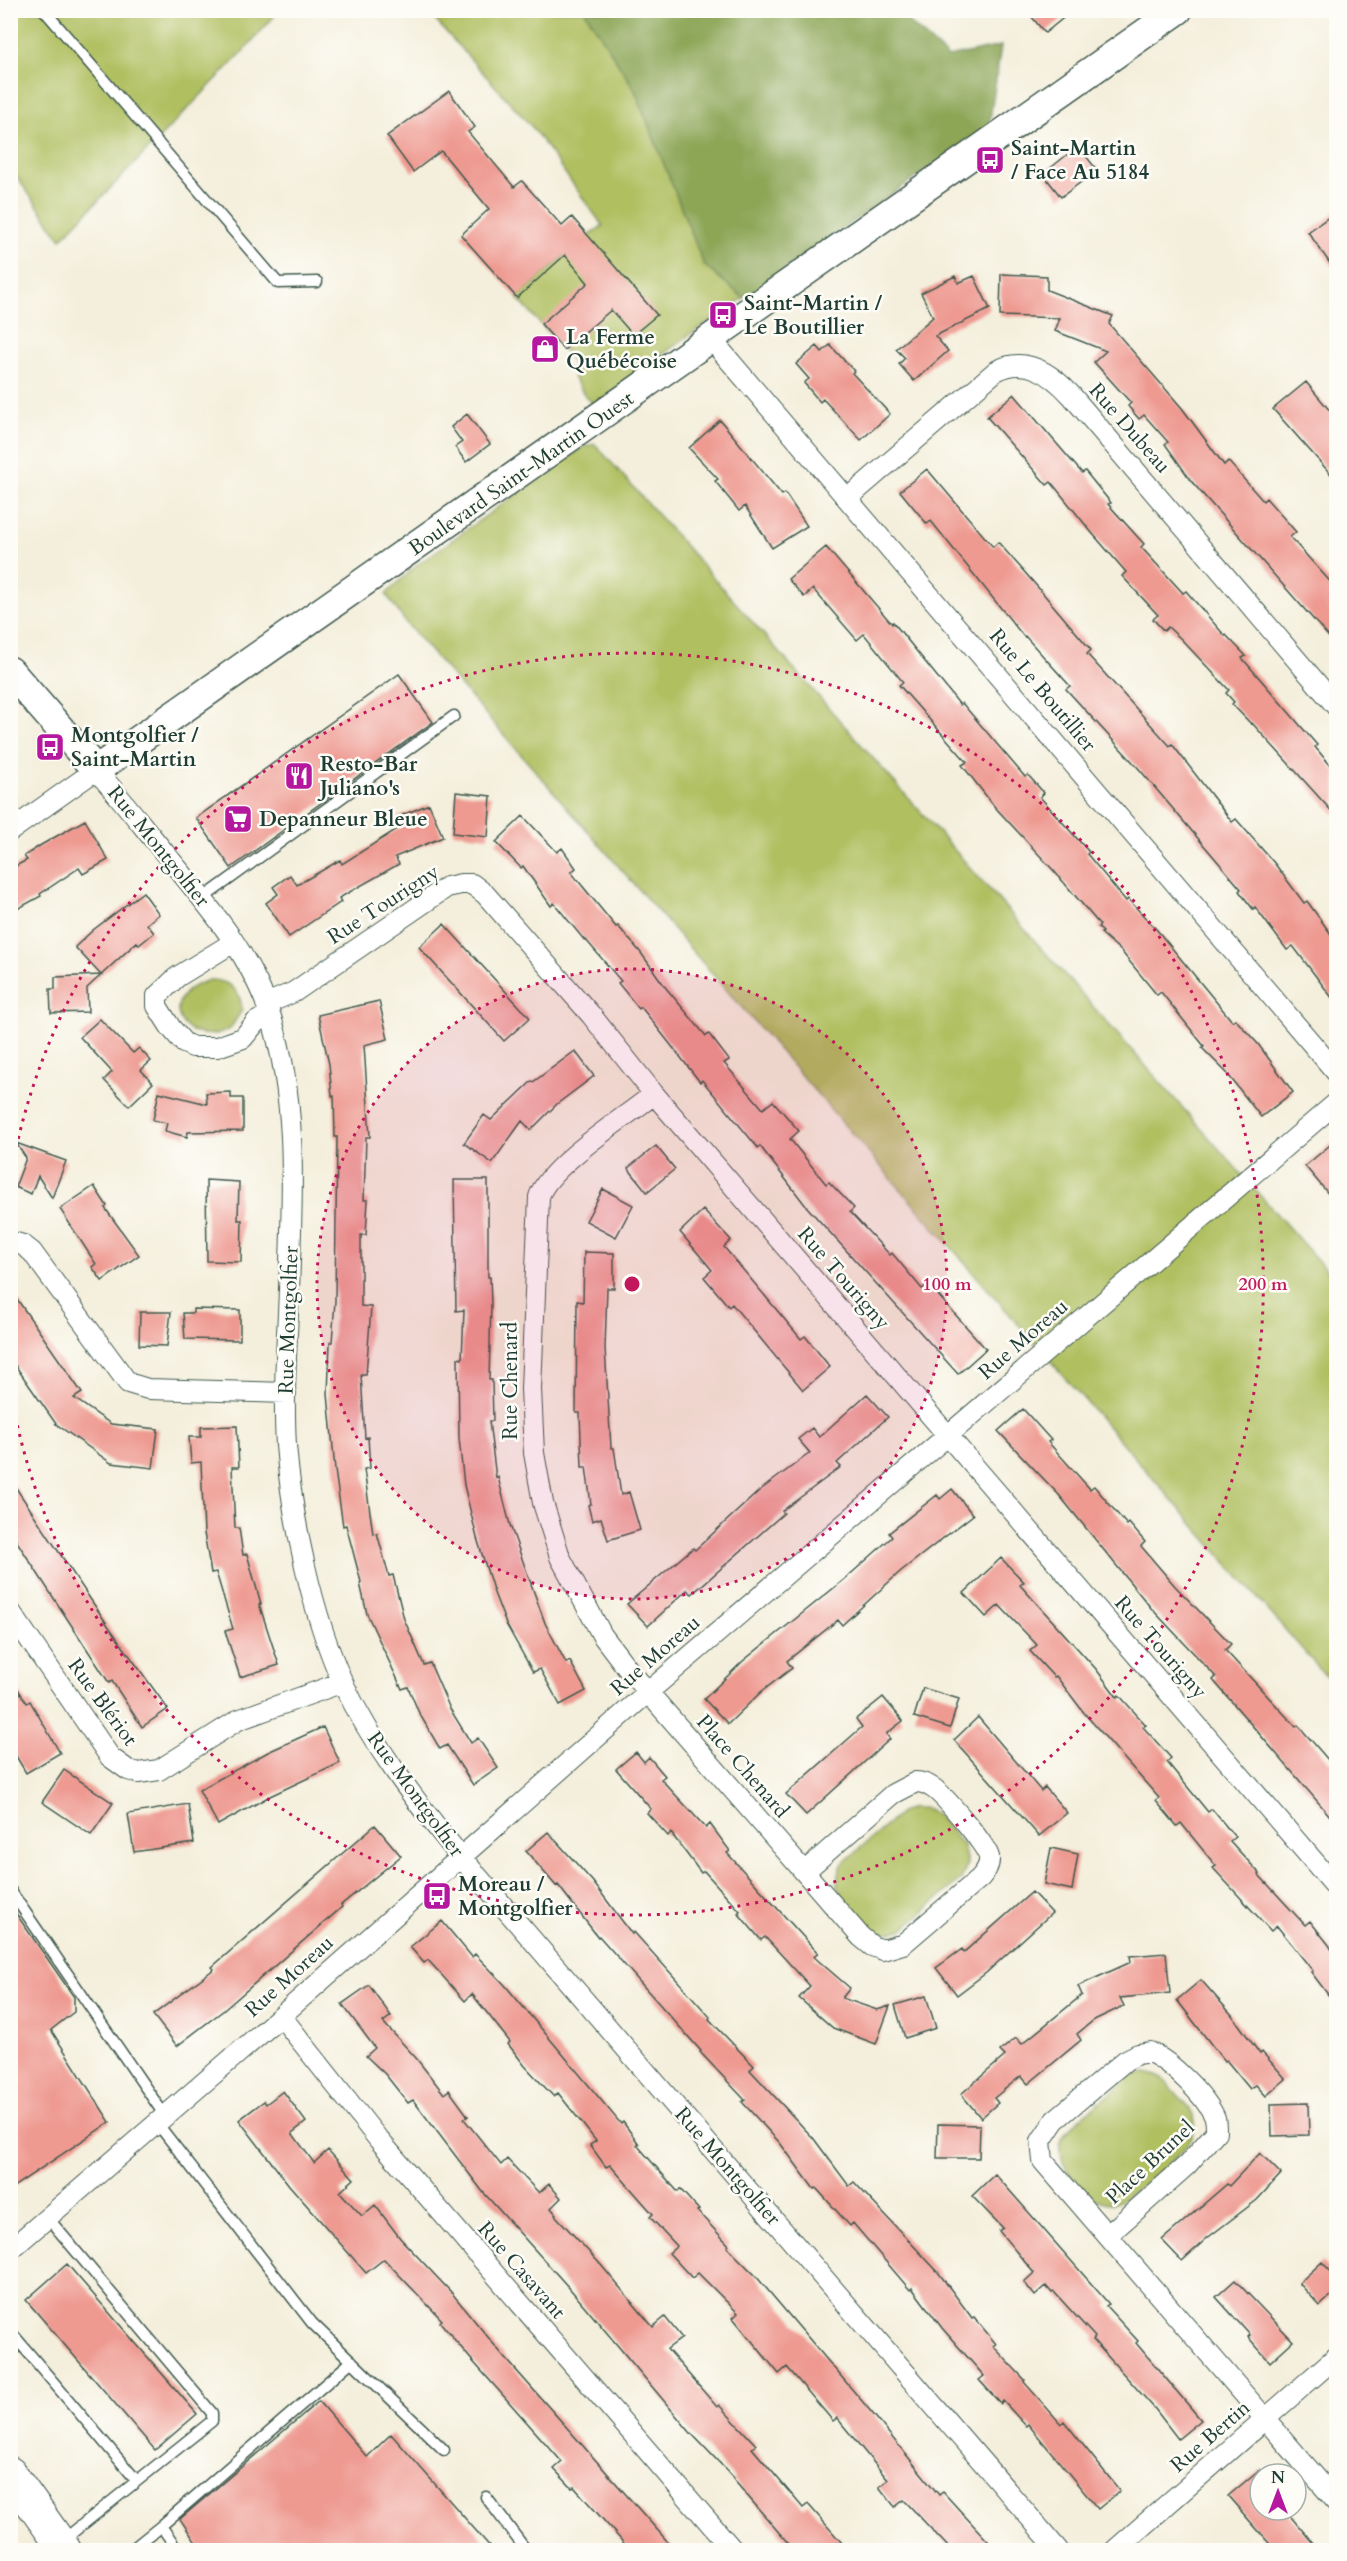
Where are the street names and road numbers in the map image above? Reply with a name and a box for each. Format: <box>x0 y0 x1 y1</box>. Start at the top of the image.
street label: Rue Dubeau <box>1082 377 1177 480</box>
street label: Boulevard Saint-Martin Ouest <box>403 384 640 562</box>
street label: Rue Le Boutillier <box>982 623 1103 758</box>
street label: Rue Montgolfier <box>101 780 217 913</box>
street label: Rue Tourigny <box>322 857 445 951</box>
street label: Rue Tourigny <box>791 1221 897 1336</box>
street label: Rue Montgolfier <box>271 1245 306 1395</box>
street label: Rue Moreau <box>972 1292 1074 1386</box>
street label: Rue Chenard <box>496 1322 525 1440</box>
street label: Rue Tourigny <box>1108 1590 1214 1705</box>
street label: Rue Moreau <box>604 1608 706 1702</box>
street label: Rue Blériot <box>61 1653 145 1752</box>
street label: Place Chenard <box>690 1708 796 1824</box>
street label: Rue Montgolfier <box>360 1726 471 1863</box>
street label: Rue Moreau <box>239 1929 340 2024</box>
street label: Rue Montgolfier <box>668 2101 787 2232</box>
street label: Place Brunel <box>1100 2114 1201 2211</box>
street label: Rue Casavant <box>471 2215 572 2326</box>
street label: Rue Bertin <box>1164 2394 1257 2479</box>

